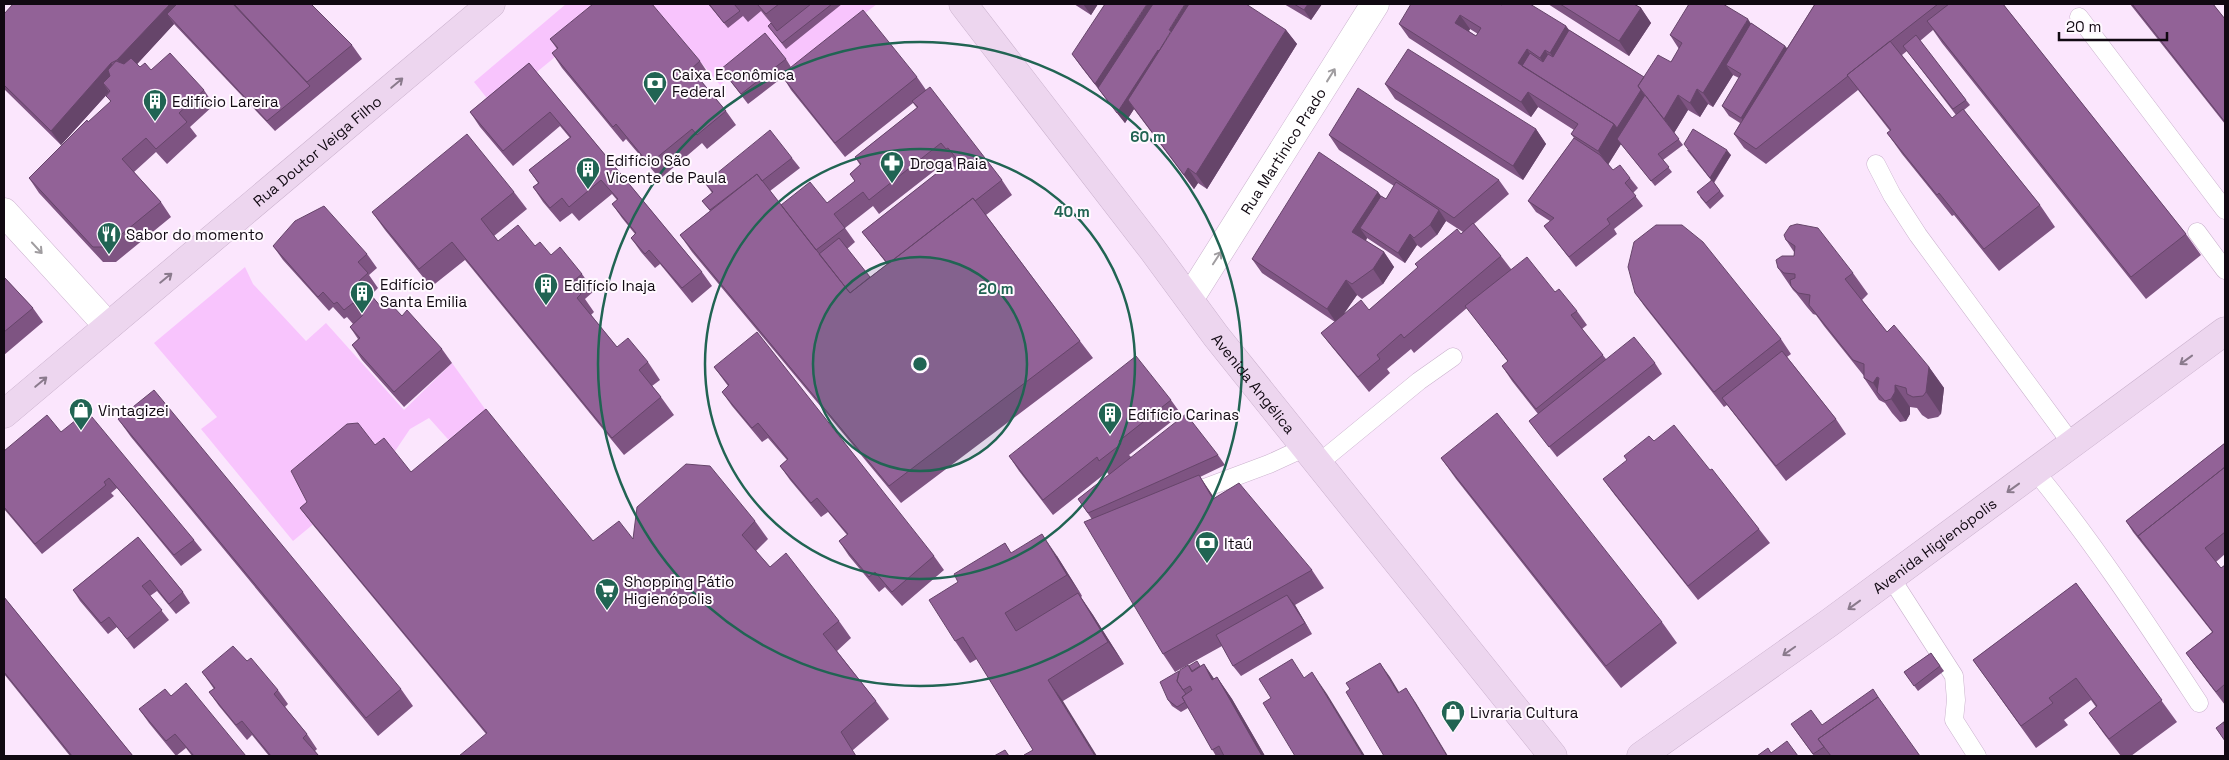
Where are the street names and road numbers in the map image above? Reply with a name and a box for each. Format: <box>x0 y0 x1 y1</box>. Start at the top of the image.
street label: Rua Martinico Prado <box>1236 84 1330 218</box>
street label: Rua Doutor Veiga Filho <box>249 91 385 210</box>
street label: Avenida Angélica <box>1208 329 1300 437</box>
street label: Avenida Higienópolis <box>1868 493 2000 597</box>

